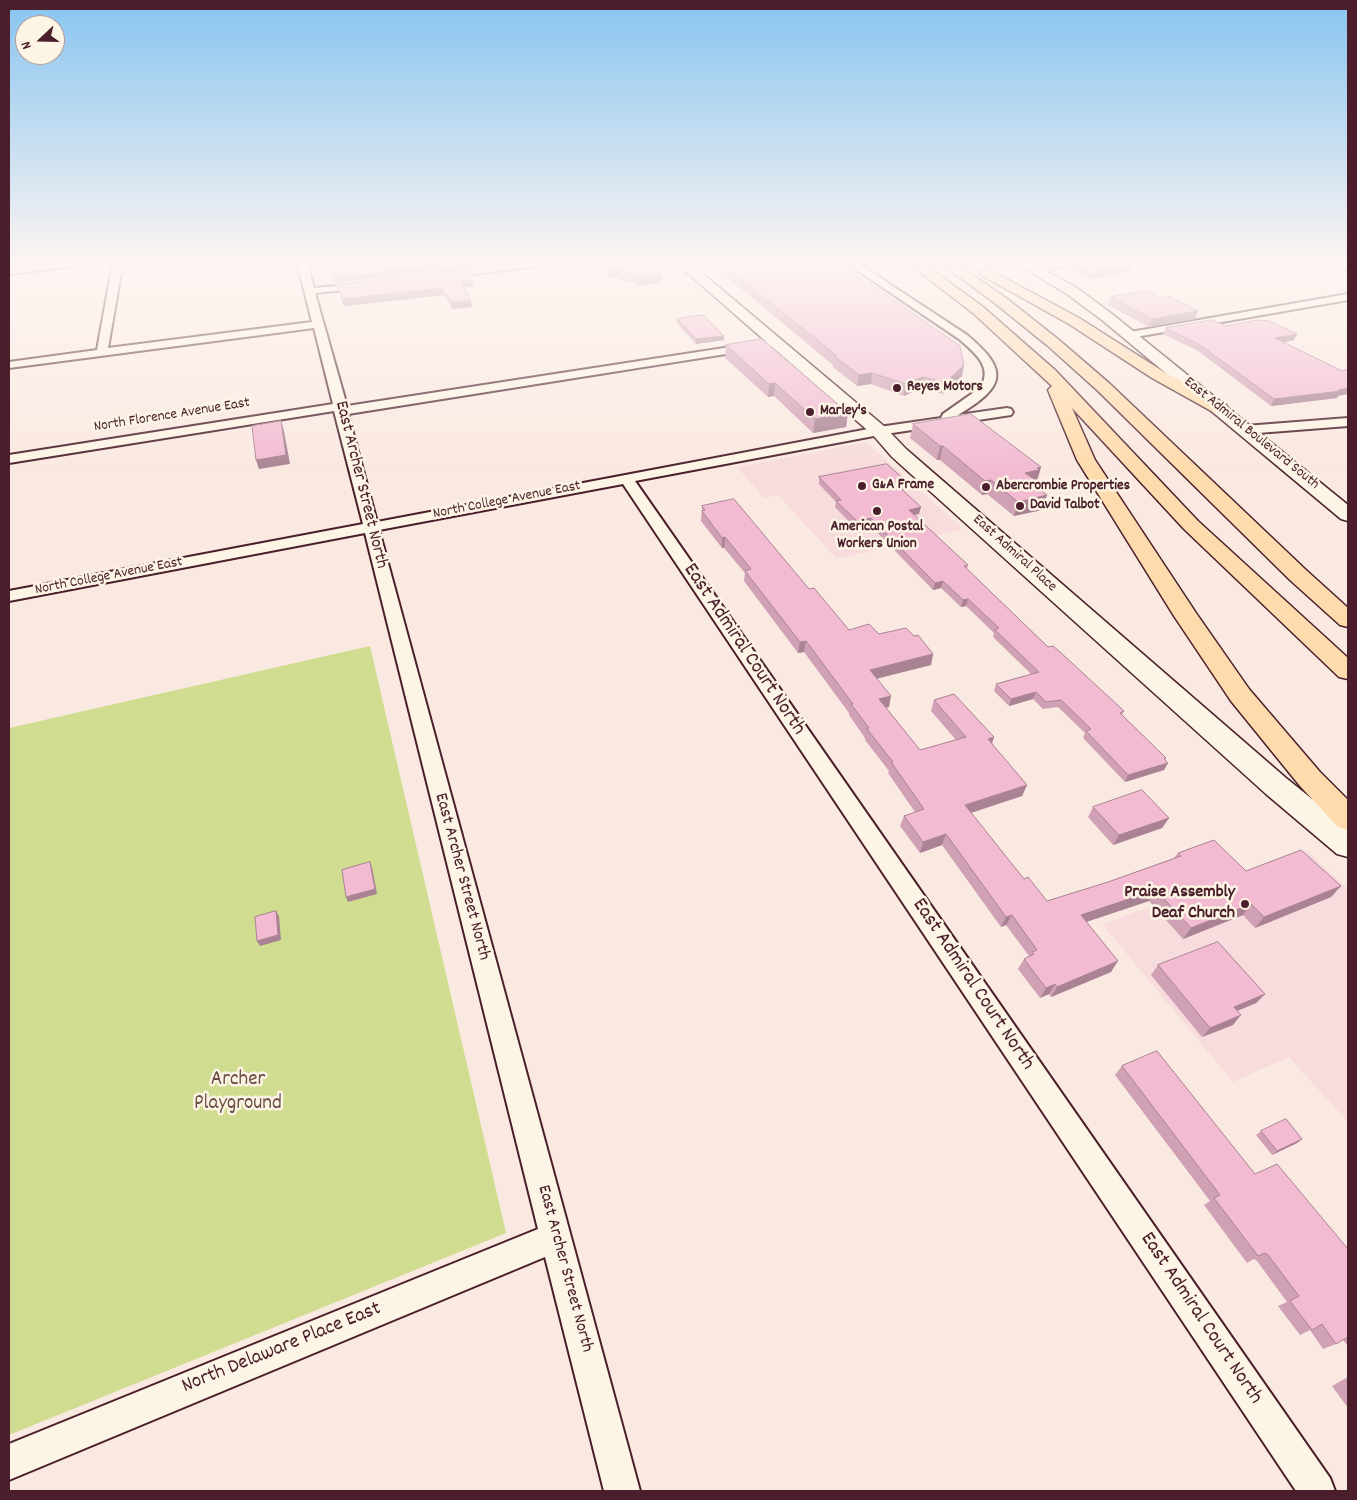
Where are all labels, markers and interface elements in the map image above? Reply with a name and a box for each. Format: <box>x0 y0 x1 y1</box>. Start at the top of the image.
north arrow <box>15 15 65 65</box>
text: N <box>16 38 38 52</box>
street label: East Admiral Boulevard South <box>1180 374 1322 494</box>
place label: Reyes Motors <box>907 379 983 397</box>
marker: Reyes Motors <box>891 382 903 394</box>
street label: North Florence Avenue East <box>93 395 251 437</box>
street label: East Archer Street North <box>329 399 391 571</box>
place label: Marley's <box>820 403 867 421</box>
marker: Marley's <box>804 406 816 418</box>
place label: G&A Frame <box>872 477 934 495</box>
street label: North College Avenue East <box>432 478 582 524</box>
place label: Abercrombie Properties <box>996 478 1130 496</box>
marker: G&A Frame <box>856 480 868 492</box>
marker: Abercrombie Properties <box>980 481 992 493</box>
place label: David Talbot <box>1030 497 1100 515</box>
marker: David Talbot <box>1014 500 1026 512</box>
marker: American Postal Workers Union <box>871 505 883 517</box>
street label: East Admiral Place <box>968 511 1060 597</box>
place label: American Postal Workers Union <box>831 519 923 554</box>
street label: North College Avenue East <box>34 554 184 600</box>
street label: East Admiral Court North <box>676 559 810 741</box>
street label: East Archer Street North <box>428 791 494 963</box>
place label: Praise Assembly Deaf Church <box>1124 883 1235 926</box>
street label: East Admiral Court North <box>905 894 1039 1076</box>
marker: Praise Assembly Deaf Church <box>1239 898 1251 910</box>
park label: Archer Playground <box>194 1068 282 1118</box>
street label: East Archer Street North <box>531 1183 597 1355</box>
street label: East Admiral Court North <box>1133 1228 1267 1410</box>
street label: North Delaware Place East <box>179 1297 385 1401</box>

